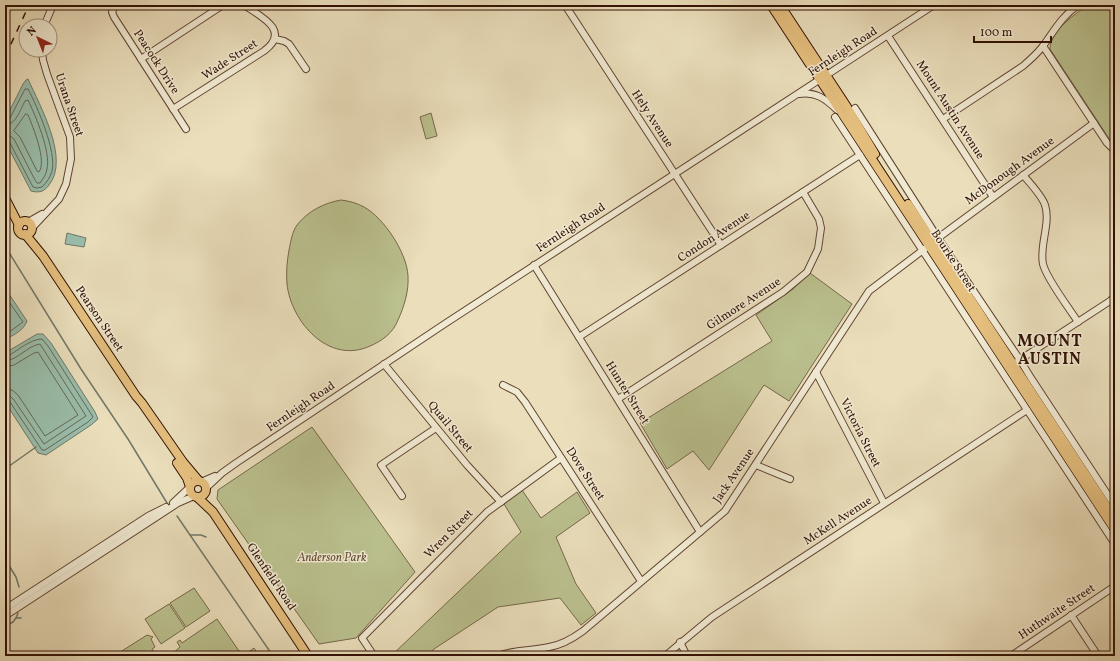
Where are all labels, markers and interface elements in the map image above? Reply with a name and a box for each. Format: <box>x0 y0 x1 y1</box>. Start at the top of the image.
north arrow <box>18 18 58 58</box>
scale bar <box>974 18 1051 44</box>
street label: Fernleigh Road <box>805 23 881 80</box>
text: N <box>24 24 40 40</box>
text: 100 m <box>980 25 1013 41</box>
street label: Peacock Drive <box>129 27 183 97</box>
street label: Wade Street <box>199 36 261 84</box>
street label: Mount Austin Avenue <box>912 58 988 163</box>
street label: Urana Street <box>51 71 87 139</box>
street label: Hely Avenue <box>627 87 677 151</box>
street label: McDonough Avenue <box>962 133 1058 209</box>
street label: Fernleigh Road <box>533 199 609 256</box>
street label: Condon Avenue <box>675 207 754 266</box>
street label: Bourke Street <box>927 227 979 295</box>
street label: Gilmore Avenue <box>704 274 784 334</box>
street label: Pearson Street <box>71 283 127 355</box>
district label: MOUNT AUSTIN <box>1017 331 1083 371</box>
street label: Hunter Street <box>601 358 653 428</box>
street label: Fernleigh Road <box>263 378 339 436</box>
street label: Victoria Street <box>836 396 884 470</box>
street label: Quail Street <box>424 398 476 456</box>
street label: Dove Street <box>562 444 608 504</box>
street label: Jack Avenue <box>710 445 758 507</box>
street label: McKell Avenue <box>801 493 876 549</box>
street label: Wren Street <box>421 506 477 562</box>
street label: Glenfield Road <box>242 540 300 614</box>
park label: Anderson Park <box>296 550 367 566</box>
street label: Huthwaite Street <box>1016 580 1098 644</box>

